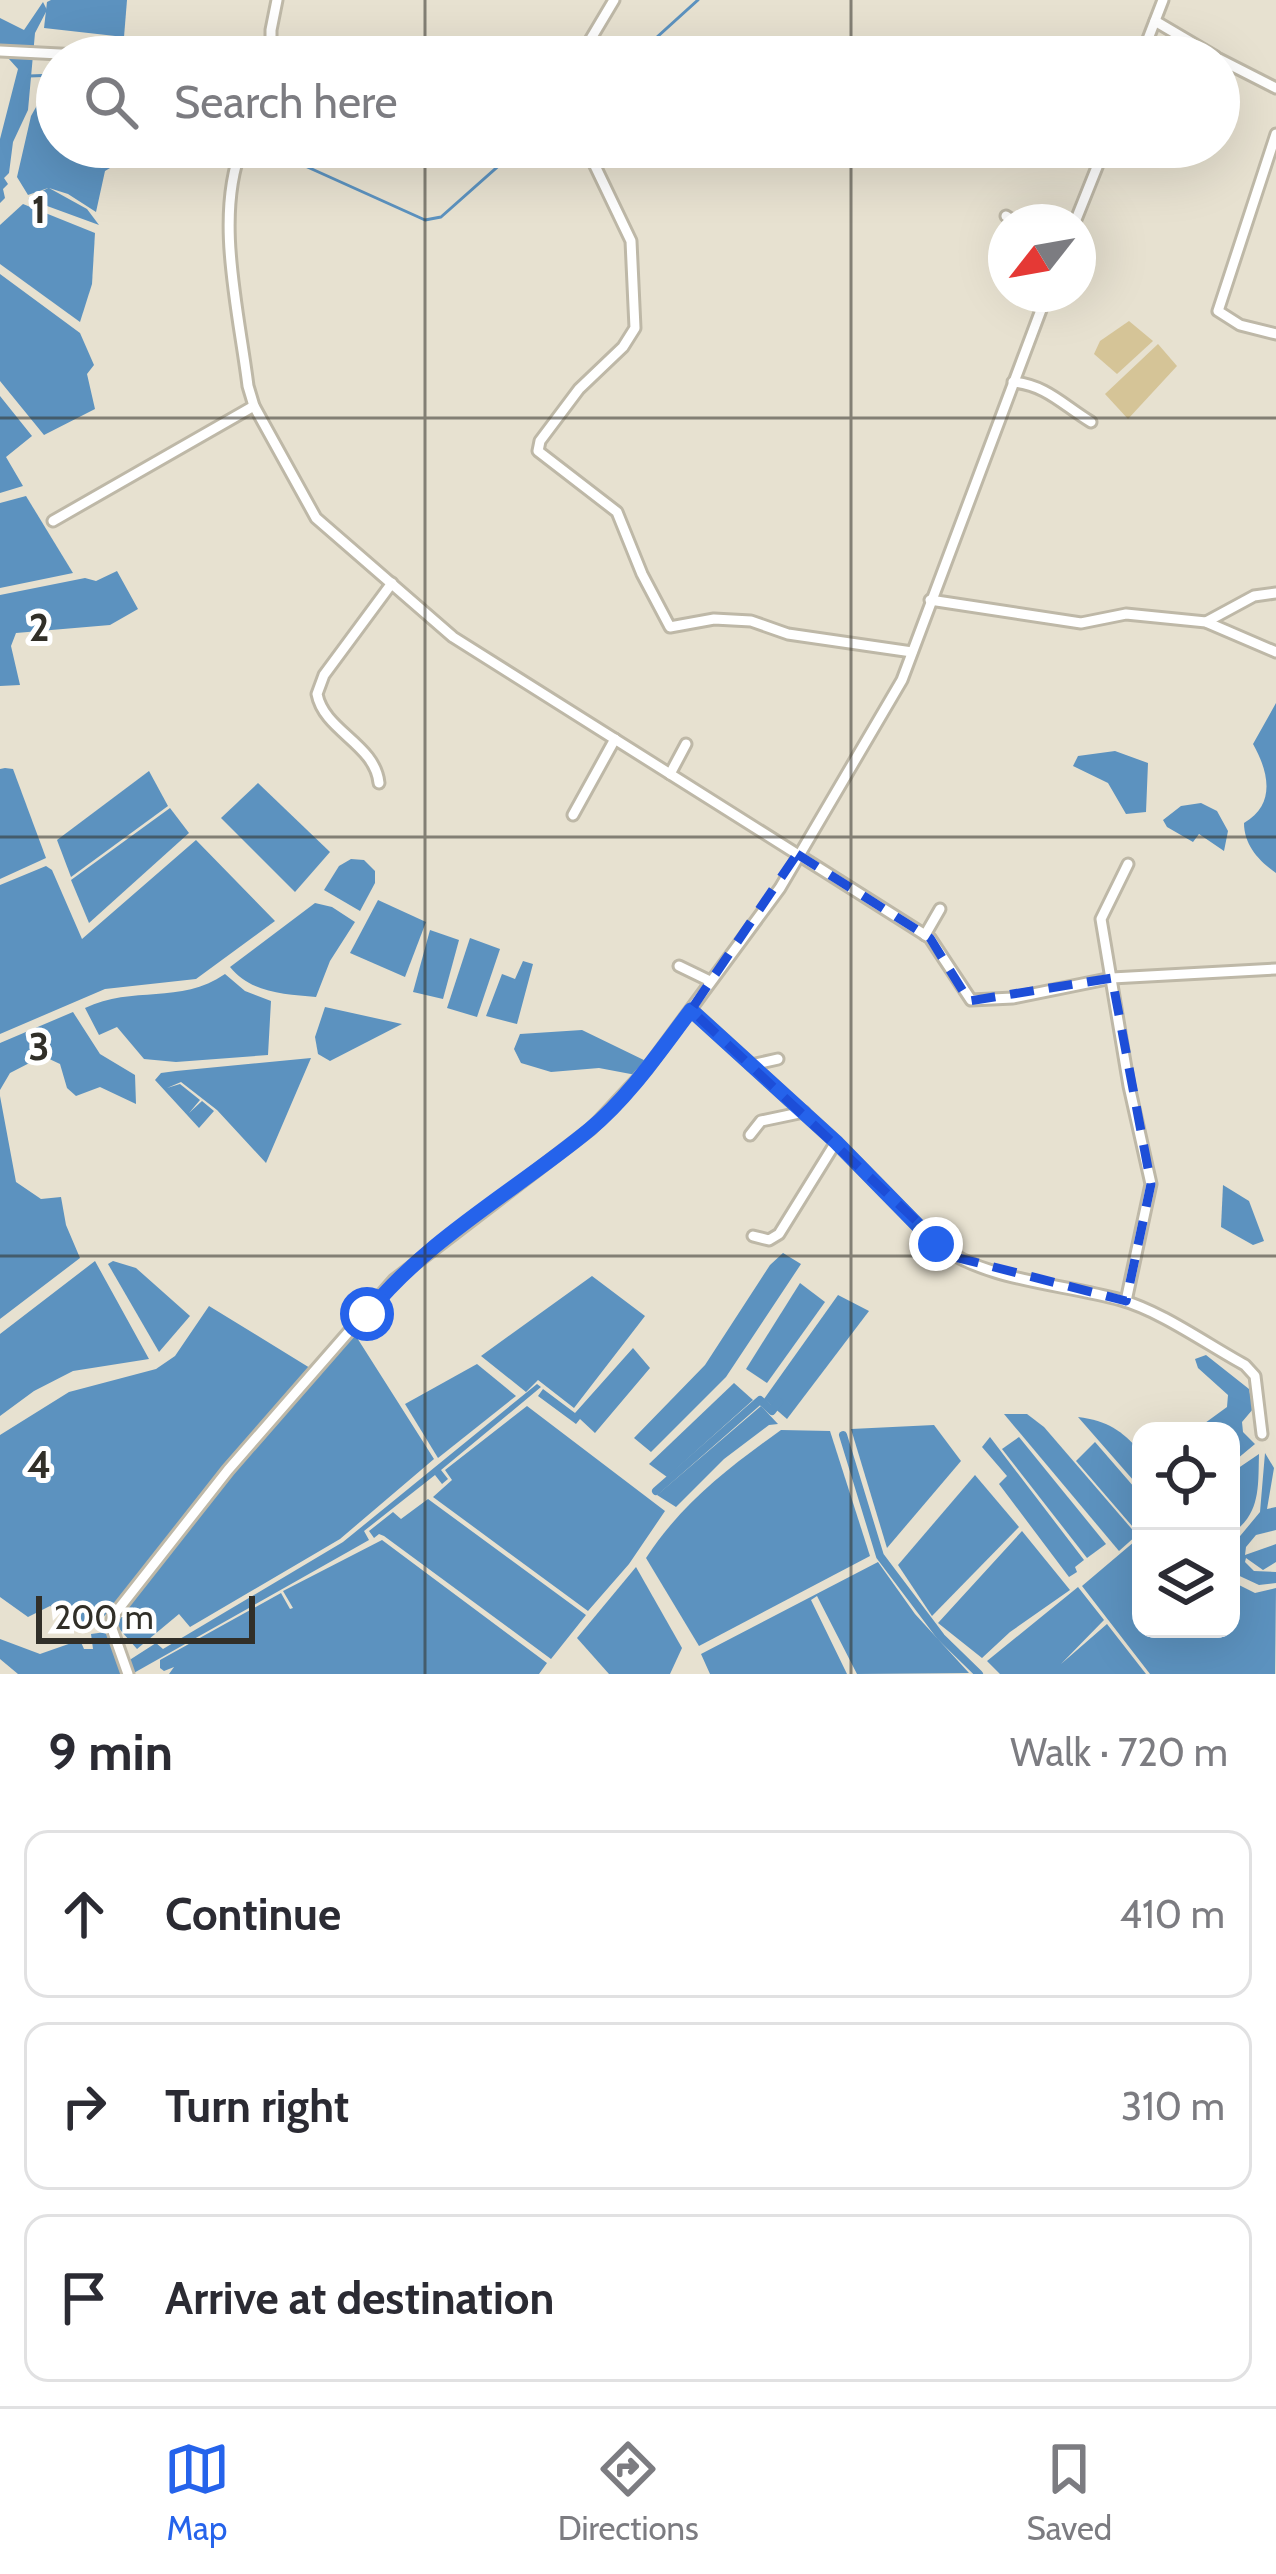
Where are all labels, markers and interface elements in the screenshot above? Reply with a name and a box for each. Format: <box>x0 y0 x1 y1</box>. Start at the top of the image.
search box <box>36 36 1240 168</box>
icon: search <box>78 69 144 135</box>
text: Search here <box>174 75 398 129</box>
text: 1 <box>32 185 46 233</box>
north arrow <box>988 204 1096 312</box>
text: 2 <box>29 603 49 651</box>
text: 3 <box>28 1022 50 1070</box>
route end <box>909 1217 963 1271</box>
route start <box>340 1287 394 1341</box>
map controls <box>1132 1422 1240 1638</box>
button: locate <box>1132 1422 1240 1530</box>
text: 4 <box>27 1440 51 1488</box>
button: layers <box>1132 1530 1240 1638</box>
scale bar <box>36 1590 255 1643</box>
text: 200 m <box>54 1597 154 1637</box>
text: 9 min <box>48 1721 173 1783</box>
text: Walk · 720 m <box>1010 1728 1228 1776</box>
icon: ahead <box>51 1881 117 1947</box>
text: Continue <box>165 1887 341 1941</box>
text: 410 m <box>1120 1890 1225 1938</box>
icon: right <box>51 2073 117 2139</box>
text: Turn right <box>165 2079 349 2133</box>
text: 310 m <box>1121 2082 1225 2130</box>
icon: arrive <box>51 2265 117 2331</box>
text: Arrive at destination <box>165 2271 554 2325</box>
tab: Map <box>164 2436 230 2548</box>
tab: Directions <box>558 2436 699 2548</box>
tab: Saved <box>1026 2436 1112 2548</box>

